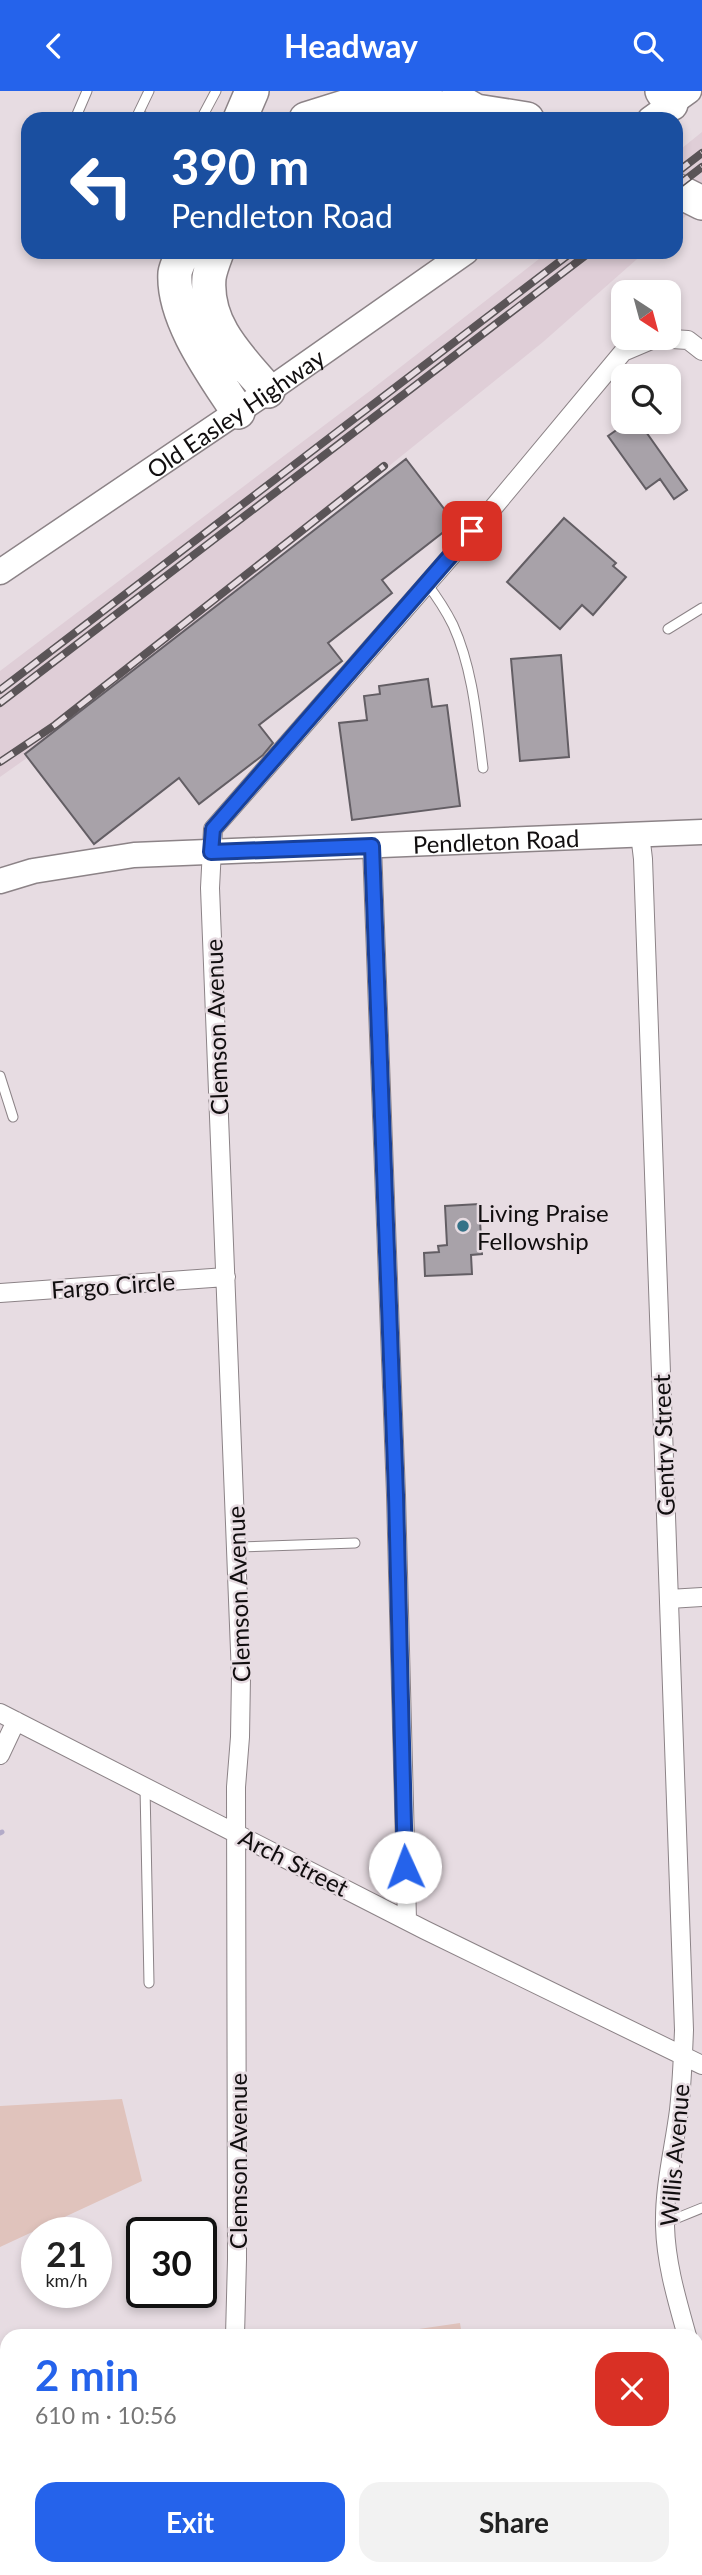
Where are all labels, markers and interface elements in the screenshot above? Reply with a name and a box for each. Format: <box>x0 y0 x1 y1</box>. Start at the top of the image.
text: Headway <box>284 26 418 65</box>
icon: back <box>35 27 73 65</box>
icon: search <box>629 27 667 65</box>
text: 390 m <box>171 137 309 195</box>
icon: left <box>56 140 147 231</box>
text: Pendleton Road <box>171 196 393 235</box>
north arrow <box>611 280 681 350</box>
map controls <box>611 280 681 434</box>
street label: Old Easley Highway <box>141 341 330 484</box>
button: search <box>611 364 681 434</box>
pin <box>442 501 502 561</box>
icon: arrive <box>453 512 491 550</box>
street label: Pendleton Road <box>412 822 580 858</box>
street label: Clemson Avenue <box>198 938 234 1116</box>
place label: Living Praise Fellowship <box>477 1198 609 1255</box>
marker: Living Praise Fellowship <box>455 1218 471 1234</box>
street label: Fargo Circle <box>50 1266 176 1304</box>
street label: Gentry Street <box>646 1373 680 1516</box>
street label: Clemson Avenue <box>220 1505 256 1683</box>
street label: Arch Street <box>235 1822 354 1902</box>
position arrow <box>368 1830 442 1904</box>
street label: Clemson Avenue <box>223 2073 252 2249</box>
street label: Willis Avenue <box>653 2083 695 2227</box>
speed limit sign: 30 <box>126 2217 217 2308</box>
text: 21 <box>46 2232 87 2274</box>
text: km/h <box>45 2269 88 2291</box>
text: 2 min <box>35 2350 139 2400</box>
button: close <box>595 2352 669 2426</box>
text: 610 m · 10:56 <box>35 2401 177 2429</box>
button: Exit <box>35 2482 345 2562</box>
button: Share <box>359 2482 669 2562</box>

